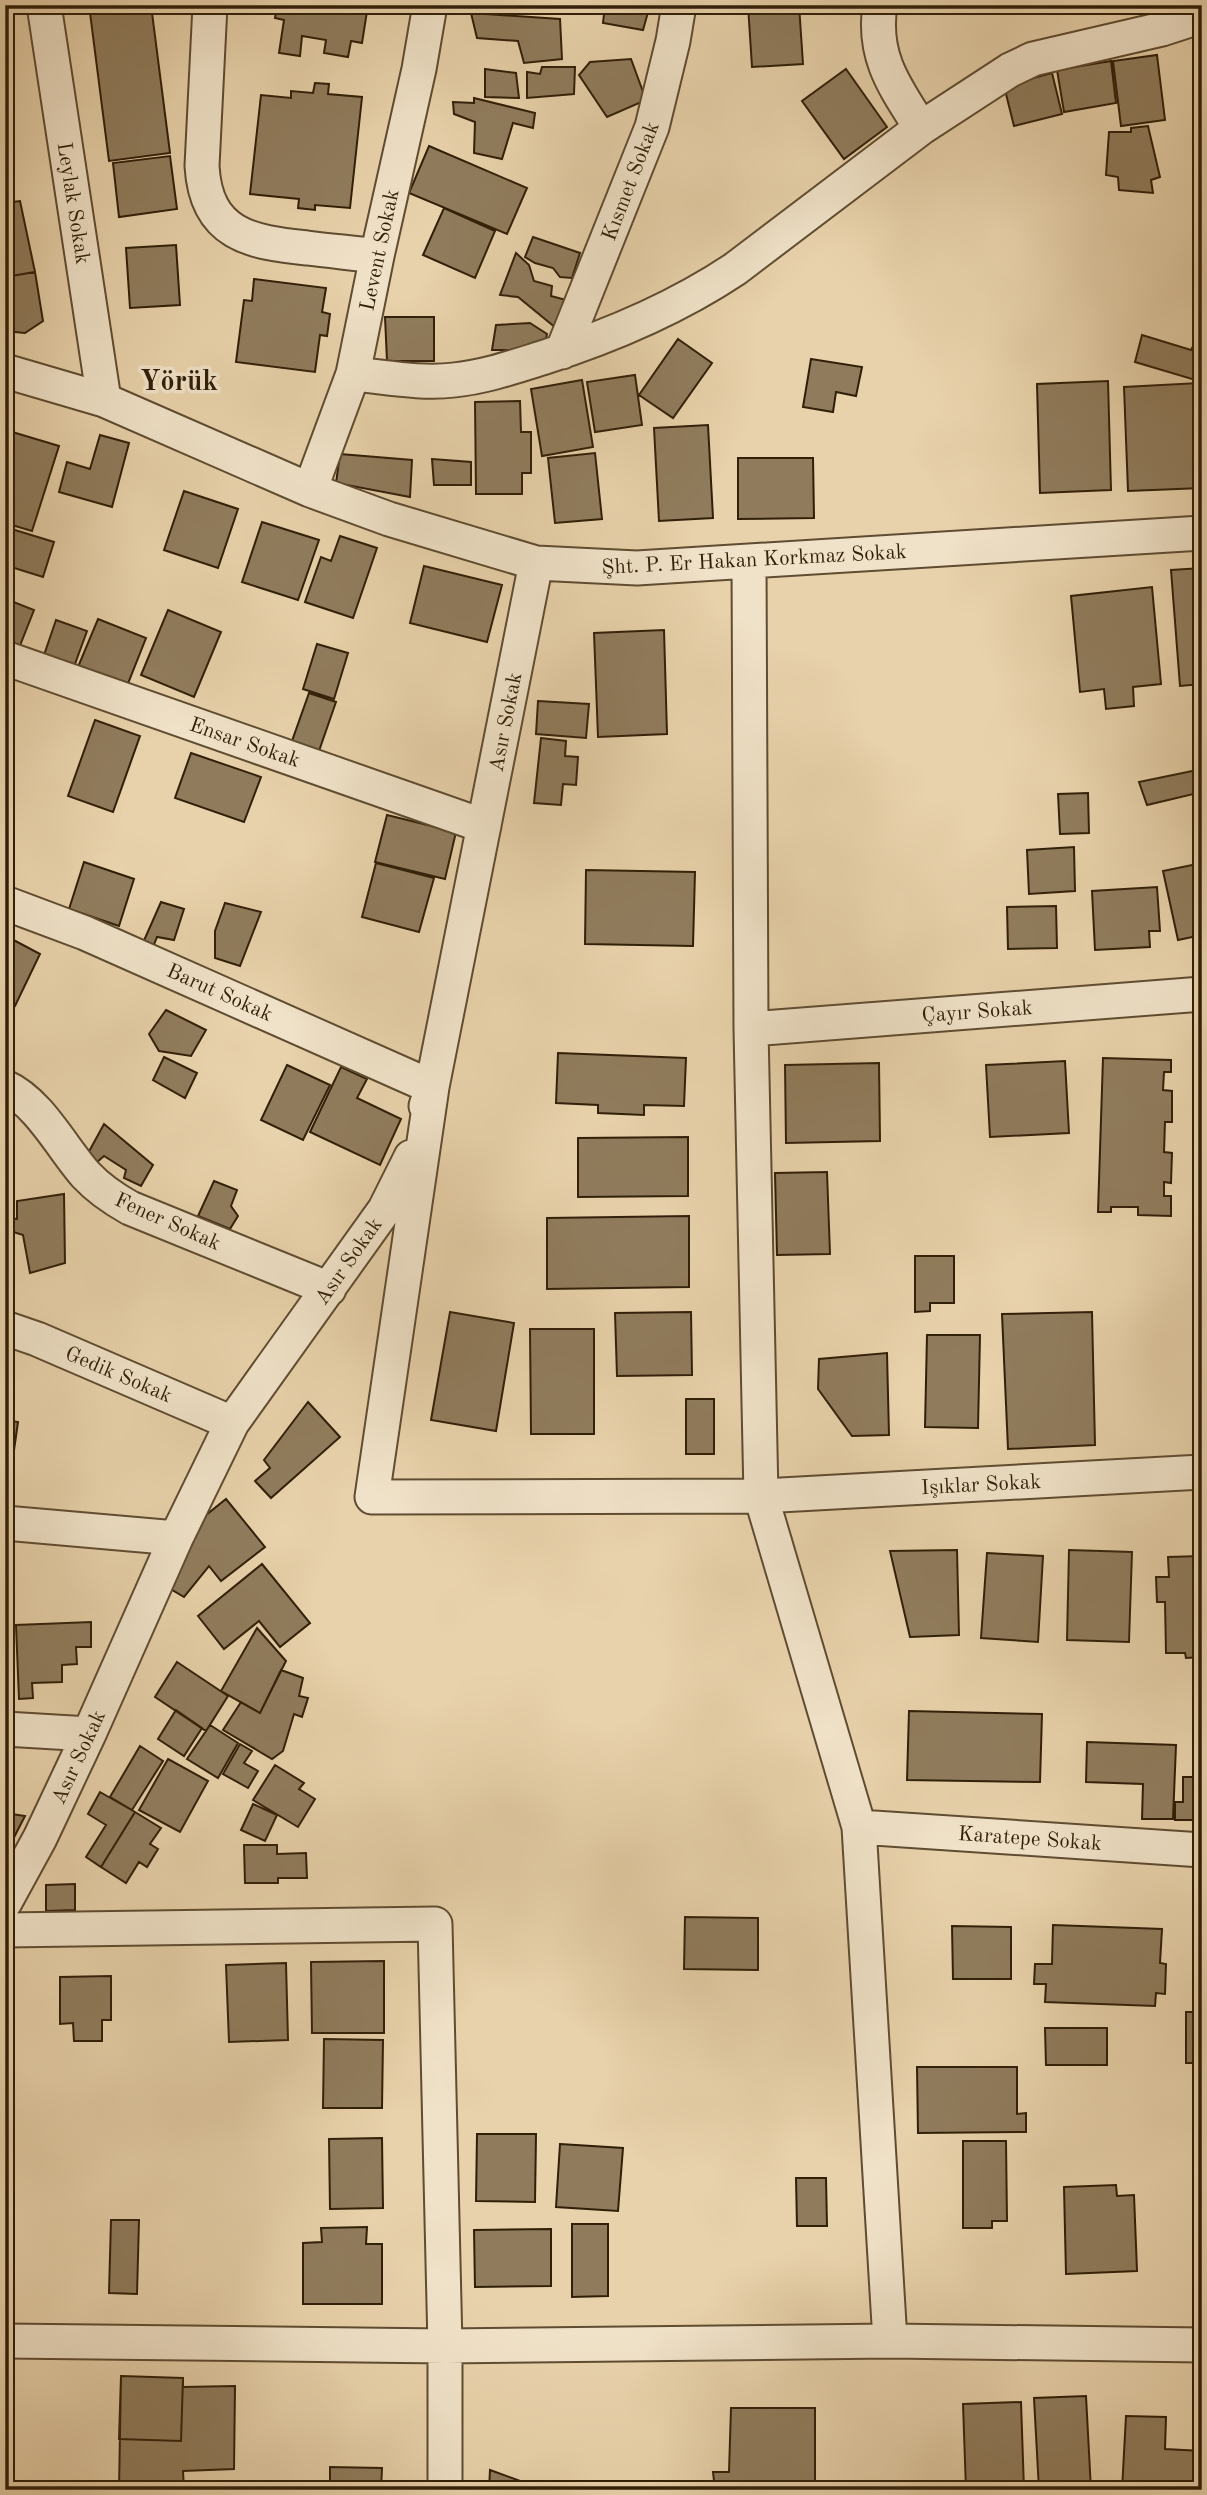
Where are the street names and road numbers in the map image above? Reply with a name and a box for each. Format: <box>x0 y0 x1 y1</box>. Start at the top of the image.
street label: Kısmet Sokak <box>599 119 664 244</box>
street label: Leylak Sokak <box>52 141 93 266</box>
street label: Levent Sokak <box>357 188 404 313</box>
street label: Şht. P. Er Hakan Korkmaz Sokak <box>601 542 907 579</box>
street label: Asır Sokak <box>487 671 526 774</box>
street label: Ensar Sokak <box>187 715 303 772</box>
street label: Barut Sokak <box>163 961 276 1026</box>
street label: Çayır Sokak <box>921 998 1033 1027</box>
street label: Fener Sokak <box>111 1190 224 1255</box>
street label: Asır Sokak <box>312 1214 387 1309</box>
street label: Gedik Sokak <box>62 1343 175 1407</box>
street label: Işıklar Sokak <box>921 1472 1042 1499</box>
street label: Asır Sokak <box>49 1707 110 1808</box>
street label: Karatepe Sokak <box>957 1824 1103 1855</box>

